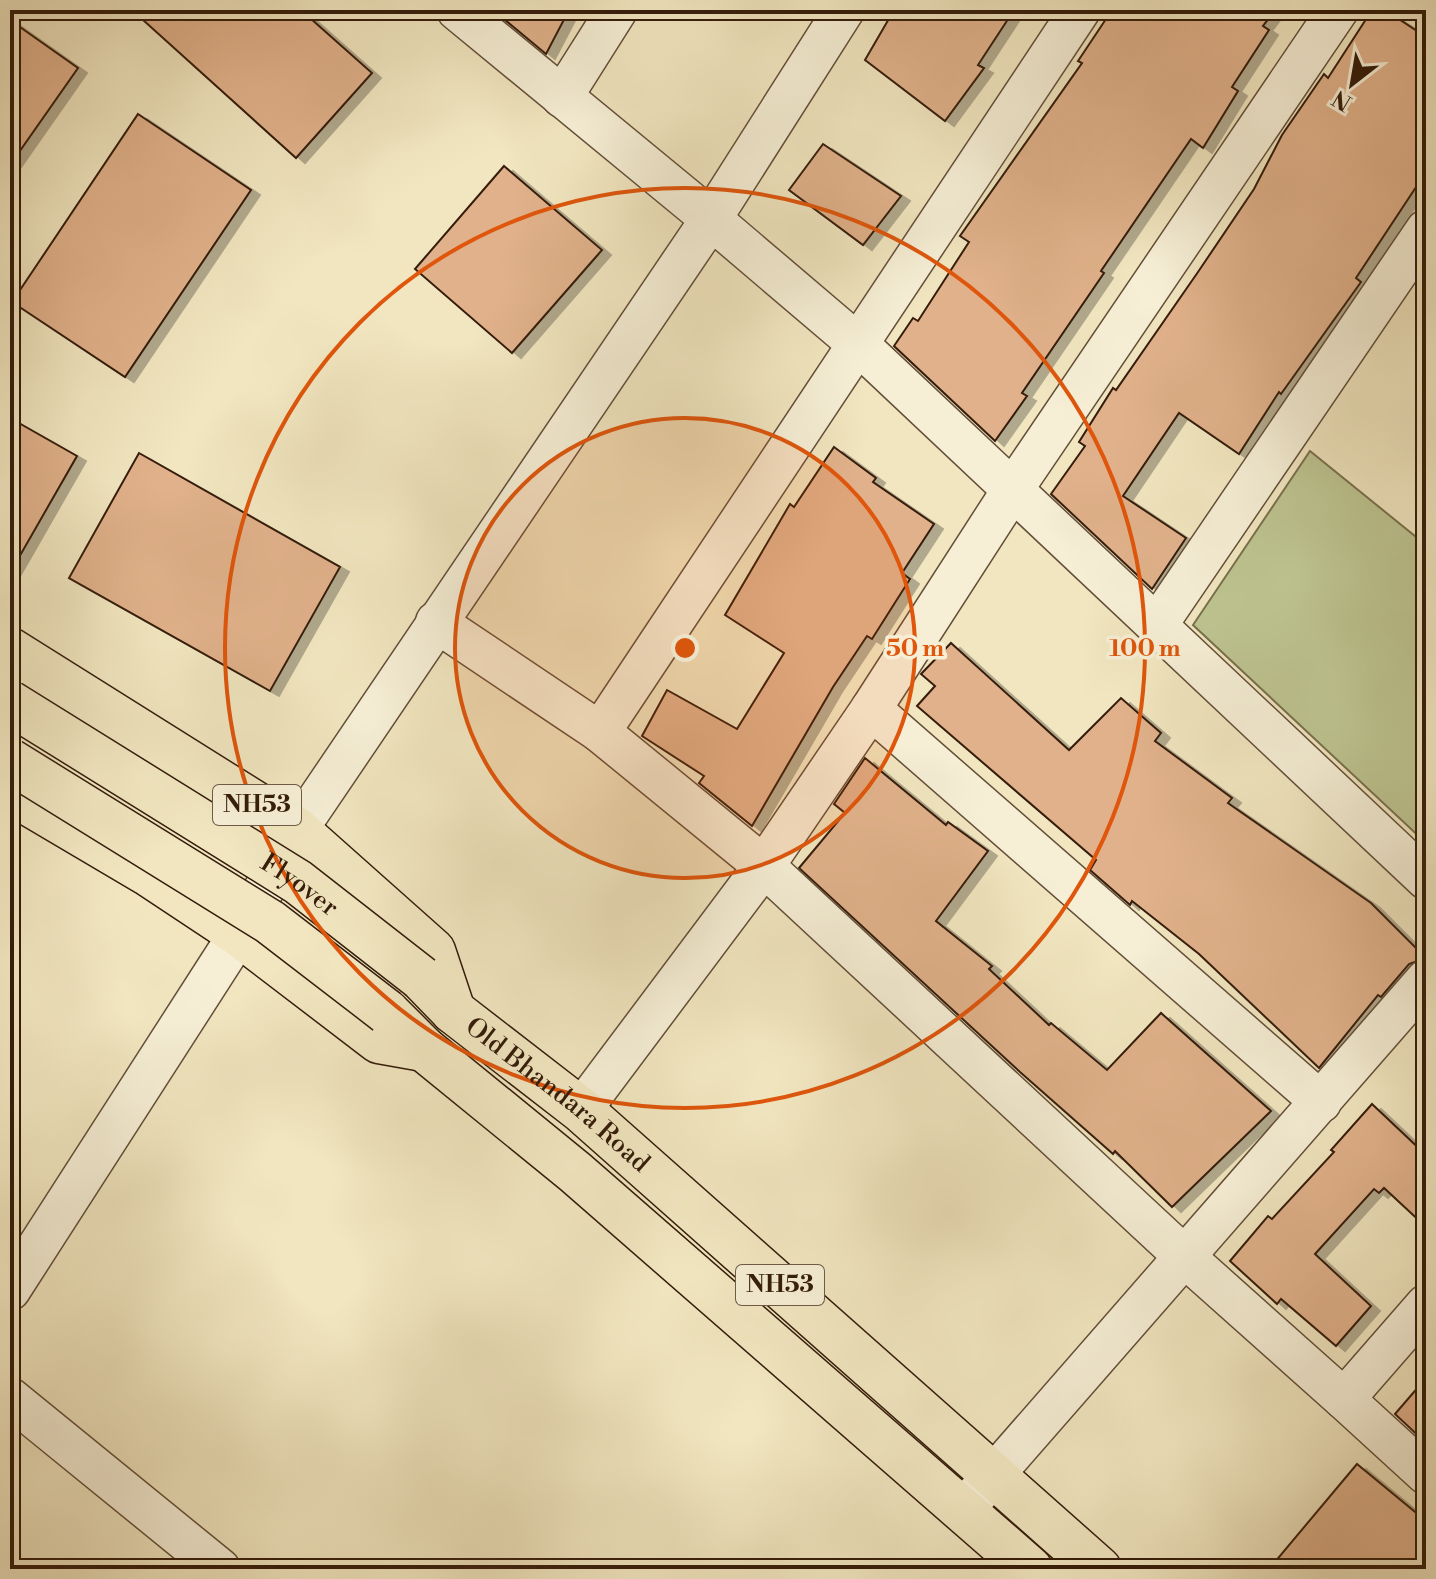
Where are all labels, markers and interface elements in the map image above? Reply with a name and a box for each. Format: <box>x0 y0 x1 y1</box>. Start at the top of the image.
north arrow <box>1312 44 1392 124</box>
text: N <box>1328 83 1357 116</box>
centre of rings <box>671 634 699 662</box>
text: 50 m <box>886 634 944 664</box>
text: 100 m <box>1109 634 1181 664</box>
road number: NH53 <box>213 785 301 825</box>
street label: Flyover <box>255 847 345 923</box>
street label: Old Bhandara Road <box>459 1010 657 1179</box>
road number: NH53 <box>736 1265 824 1305</box>

